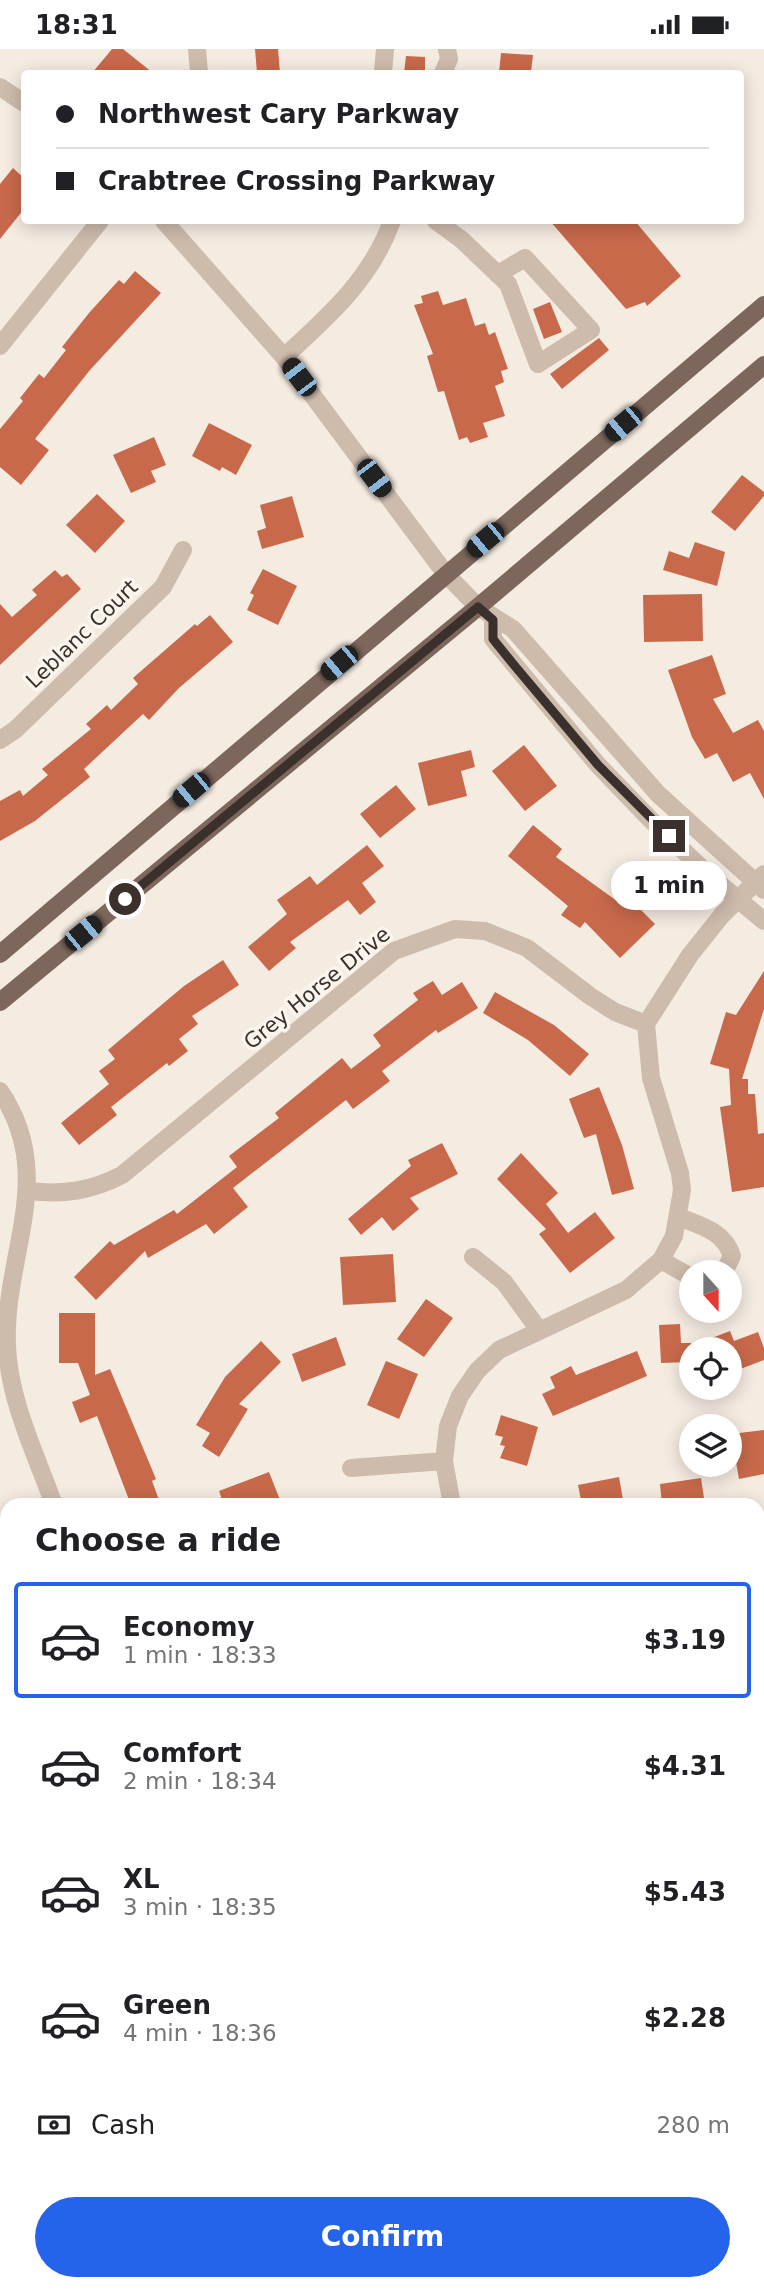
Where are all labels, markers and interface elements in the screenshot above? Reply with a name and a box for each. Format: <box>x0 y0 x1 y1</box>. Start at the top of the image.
text: 18:31 <box>35 10 118 40</box>
text: Northwest Cary Parkway <box>98 99 459 129</box>
text: Crabtree Crossing Parkway <box>98 166 495 196</box>
car <box>278 354 321 400</box>
car <box>601 402 646 446</box>
car <box>353 455 396 501</box>
car <box>463 518 508 562</box>
street label: Leblanc Court <box>21 575 143 693</box>
car <box>317 641 362 685</box>
car <box>169 768 214 812</box>
route end <box>653 820 685 852</box>
callout: 1 min <box>611 861 727 909</box>
text: 1 min <box>633 872 705 898</box>
route start <box>109 883 141 915</box>
car <box>61 912 106 954</box>
street label: Grey Horse Drive <box>239 922 395 1054</box>
north arrow <box>679 1260 742 1323</box>
map controls <box>679 1260 742 1477</box>
button: locate <box>679 1337 742 1400</box>
button: layers <box>679 1414 742 1477</box>
text: Choose a ride <box>35 1521 281 1559</box>
icon: car <box>39 1609 102 1672</box>
text: Economy <box>123 1612 254 1642</box>
text: $3.19 <box>644 1625 726 1655</box>
text: 1 min · 18:33 <box>123 1642 277 1668</box>
icon: car <box>39 1735 102 1798</box>
text: Comfort <box>123 1738 241 1768</box>
text: $4.31 <box>644 1751 726 1781</box>
text: 2 min · 18:34 <box>123 1768 277 1794</box>
icon: car <box>39 1861 102 1924</box>
text: XL <box>123 1864 160 1894</box>
text: $5.43 <box>644 1877 726 1907</box>
text: 3 min · 18:35 <box>123 1894 277 1920</box>
icon: car <box>39 1987 102 2050</box>
text: Green <box>123 1990 211 2020</box>
text: $2.28 <box>644 2003 726 2033</box>
text: 4 min · 18:36 <box>123 2020 277 2046</box>
icon: cash <box>35 2106 73 2144</box>
text: Cash <box>91 2110 155 2140</box>
text: 280 m <box>656 2112 730 2138</box>
button: Confirm <box>35 2197 730 2277</box>

